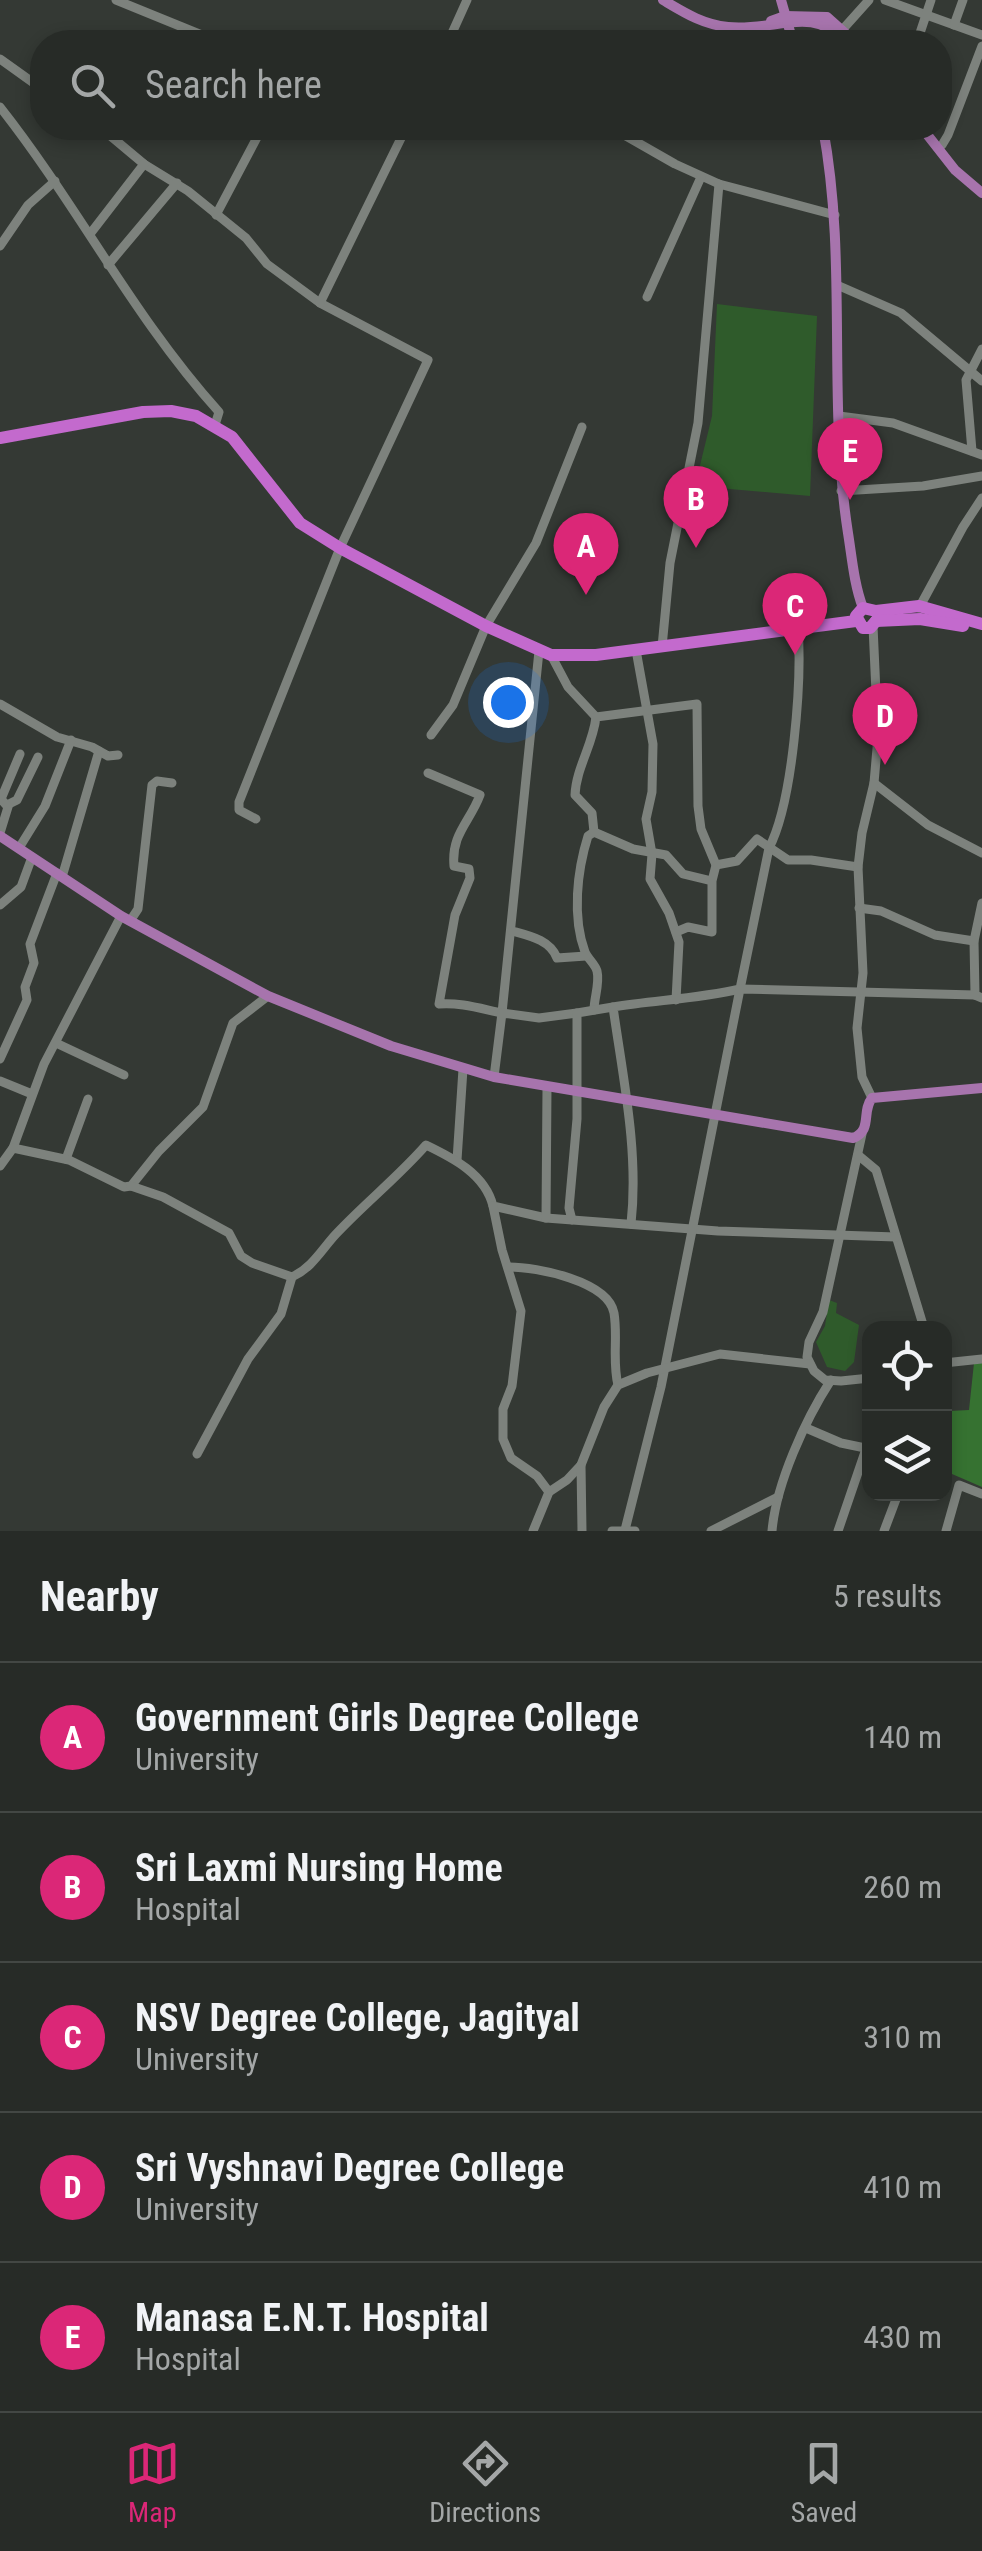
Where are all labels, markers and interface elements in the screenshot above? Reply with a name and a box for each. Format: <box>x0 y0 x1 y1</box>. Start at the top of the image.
search box <box>30 30 952 140</box>
icon: search <box>65 58 120 113</box>
text: Search here <box>145 63 322 107</box>
pin: E <box>818 418 882 500</box>
pin: B <box>664 466 728 548</box>
pin: A <box>554 512 618 595</box>
pin: C <box>762 572 828 655</box>
your location <box>483 677 534 728</box>
pin: D <box>852 682 918 765</box>
map controls <box>862 1321 952 1501</box>
button: locate <box>862 1321 952 1411</box>
button: layers <box>862 1411 952 1501</box>
text: Nearby <box>40 1572 159 1621</box>
text: 5 results <box>833 1577 942 1615</box>
text: Government Girls Degree College <box>135 1696 639 1740</box>
text: A <box>63 1718 82 1756</box>
text: 140 m <box>863 1718 942 1756</box>
text: University <box>135 1740 259 1778</box>
text: Sri Laxmi Nursing Home <box>135 1846 503 1890</box>
text: B <box>64 1868 81 1906</box>
text: 260 m <box>863 1868 942 1906</box>
text: Hospital <box>135 1890 241 1928</box>
text: NSV Degree College, Jagityal <box>135 1996 580 2040</box>
text: C <box>63 2018 82 2056</box>
text: 310 m <box>863 2018 942 2056</box>
text: University <box>135 2040 259 2078</box>
text: Sri Vyshnavi Degree College <box>135 2146 564 2190</box>
text: D <box>63 2168 82 2206</box>
text: 410 m <box>863 2168 942 2206</box>
text: University <box>135 2190 259 2228</box>
text: Manasa E.N.T. Hospital <box>135 2296 489 2340</box>
text: E <box>65 2318 80 2356</box>
text: 430 m <box>863 2318 942 2356</box>
text: Hospital <box>135 2340 241 2378</box>
tab: Map <box>125 2436 180 2529</box>
tab: Directions <box>429 2436 541 2529</box>
tab: Saved <box>791 2436 857 2529</box>

